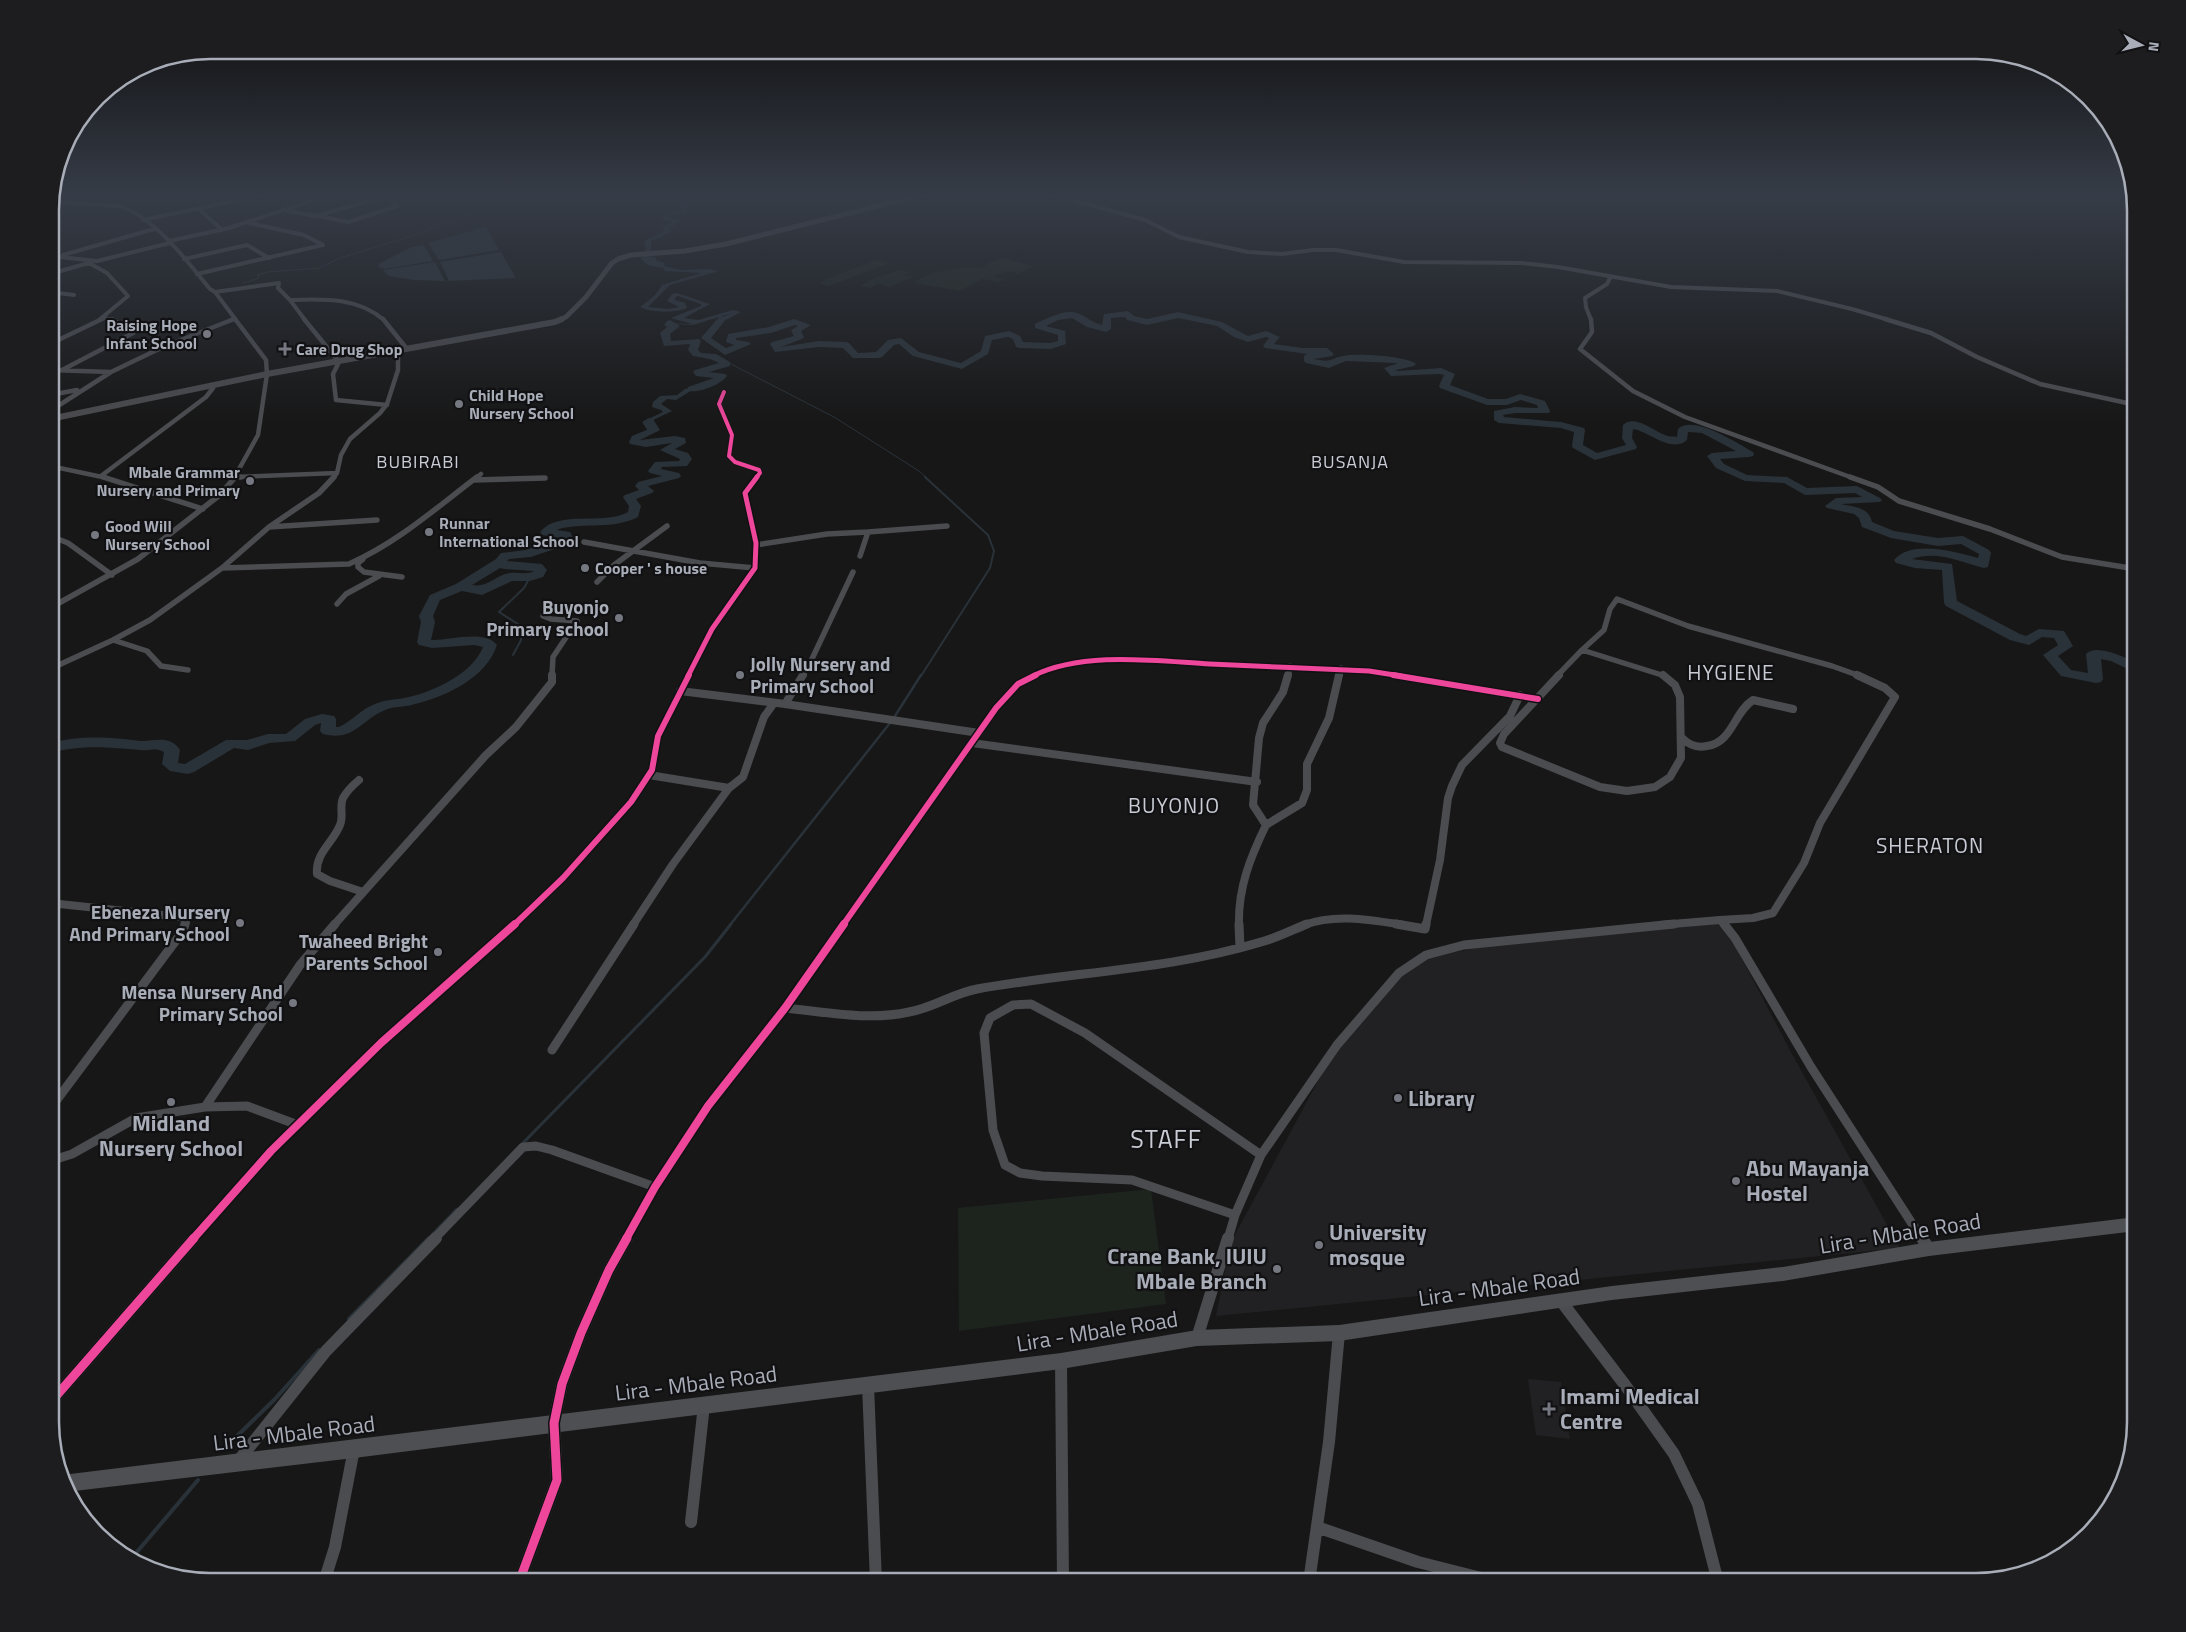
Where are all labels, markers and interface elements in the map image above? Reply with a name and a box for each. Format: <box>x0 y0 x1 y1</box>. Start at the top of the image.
north arrow <box>2116 20 2166 70</box>
text: N <box>2143 41 2165 53</box>
place label: Raising Hope Infant School <box>105 313 197 355</box>
marker: Raising Hope Infant School <box>201 328 213 340</box>
place label: Care Drug Shop <box>296 337 403 361</box>
marker: Care Drug Shop <box>278 342 292 356</box>
place label: Child Hope Nursery School <box>469 383 574 425</box>
marker: Child Hope Nursery School <box>453 398 465 410</box>
district label: BUBIRABI <box>376 448 460 475</box>
district label: BUSANJA <box>1311 448 1389 475</box>
place label: Mbale Grammar Nursery and Primary <box>97 460 240 502</box>
marker: Mbale Grammar Nursery and Primary <box>244 475 256 487</box>
place label: Runnar International School <box>439 511 579 553</box>
place label: Good Will Nursery School <box>105 514 210 556</box>
marker: Runnar International School <box>423 526 435 538</box>
marker: Good Will Nursery School <box>89 529 101 541</box>
place label: Cooper ' s house <box>595 556 707 580</box>
marker: Cooper ' s house <box>579 562 591 574</box>
place label: Buyonjo Primary school <box>486 592 609 643</box>
marker: Buyonjo Primary school <box>613 612 625 624</box>
place label: Jolly Nursery and Primary School <box>750 649 891 700</box>
district label: HYGIENE <box>1687 656 1775 688</box>
marker: Jolly Nursery and Primary School <box>734 669 746 681</box>
district label: BUYONJO <box>1128 789 1220 821</box>
district label: SHERATON <box>1876 829 1984 861</box>
place label: Ebeneza Nursery And Primary School <box>69 897 230 948</box>
marker: Ebeneza Nursery And Primary School <box>234 917 246 929</box>
place label: Twaheed Bright Parents School <box>299 926 428 977</box>
marker: Twaheed Bright Parents School <box>432 946 444 958</box>
place label: Mensa Nursery And Primary School <box>121 977 283 1028</box>
marker: Mensa Nursery And Primary School <box>287 997 299 1009</box>
place label: Library <box>1408 1081 1475 1115</box>
marker: Library <box>1392 1092 1404 1104</box>
marker: Midland Nursery School <box>165 1096 177 1108</box>
place label: Midland Nursery School <box>99 1106 243 1165</box>
district label: STAFF <box>1130 1120 1202 1158</box>
place label: Abu Mayanja Hostel <box>1746 1151 1869 1210</box>
marker: Abu Mayanja Hostel <box>1730 1175 1742 1187</box>
street label: Lira - Mbale Road <box>1817 1203 1983 1263</box>
place label: University mosque <box>1329 1215 1426 1274</box>
place label: Crane Bank, IUIU Mbale Branch <box>1107 1239 1267 1298</box>
marker: University mosque <box>1313 1239 1325 1251</box>
street label: Lira - Mbale Road <box>1416 1259 1582 1315</box>
marker: Crane Bank, IUIU Mbale Branch <box>1271 1263 1283 1275</box>
street label: Lira - Mbale Road <box>1014 1301 1180 1361</box>
street label: Lira - Mbale Road <box>613 1356 779 1410</box>
place label: Imami Medical Centre <box>1560 1379 1700 1438</box>
marker: Imami Medical Centre <box>1542 1402 1556 1416</box>
street label: Lira - Mbale Road <box>211 1406 377 1460</box>

